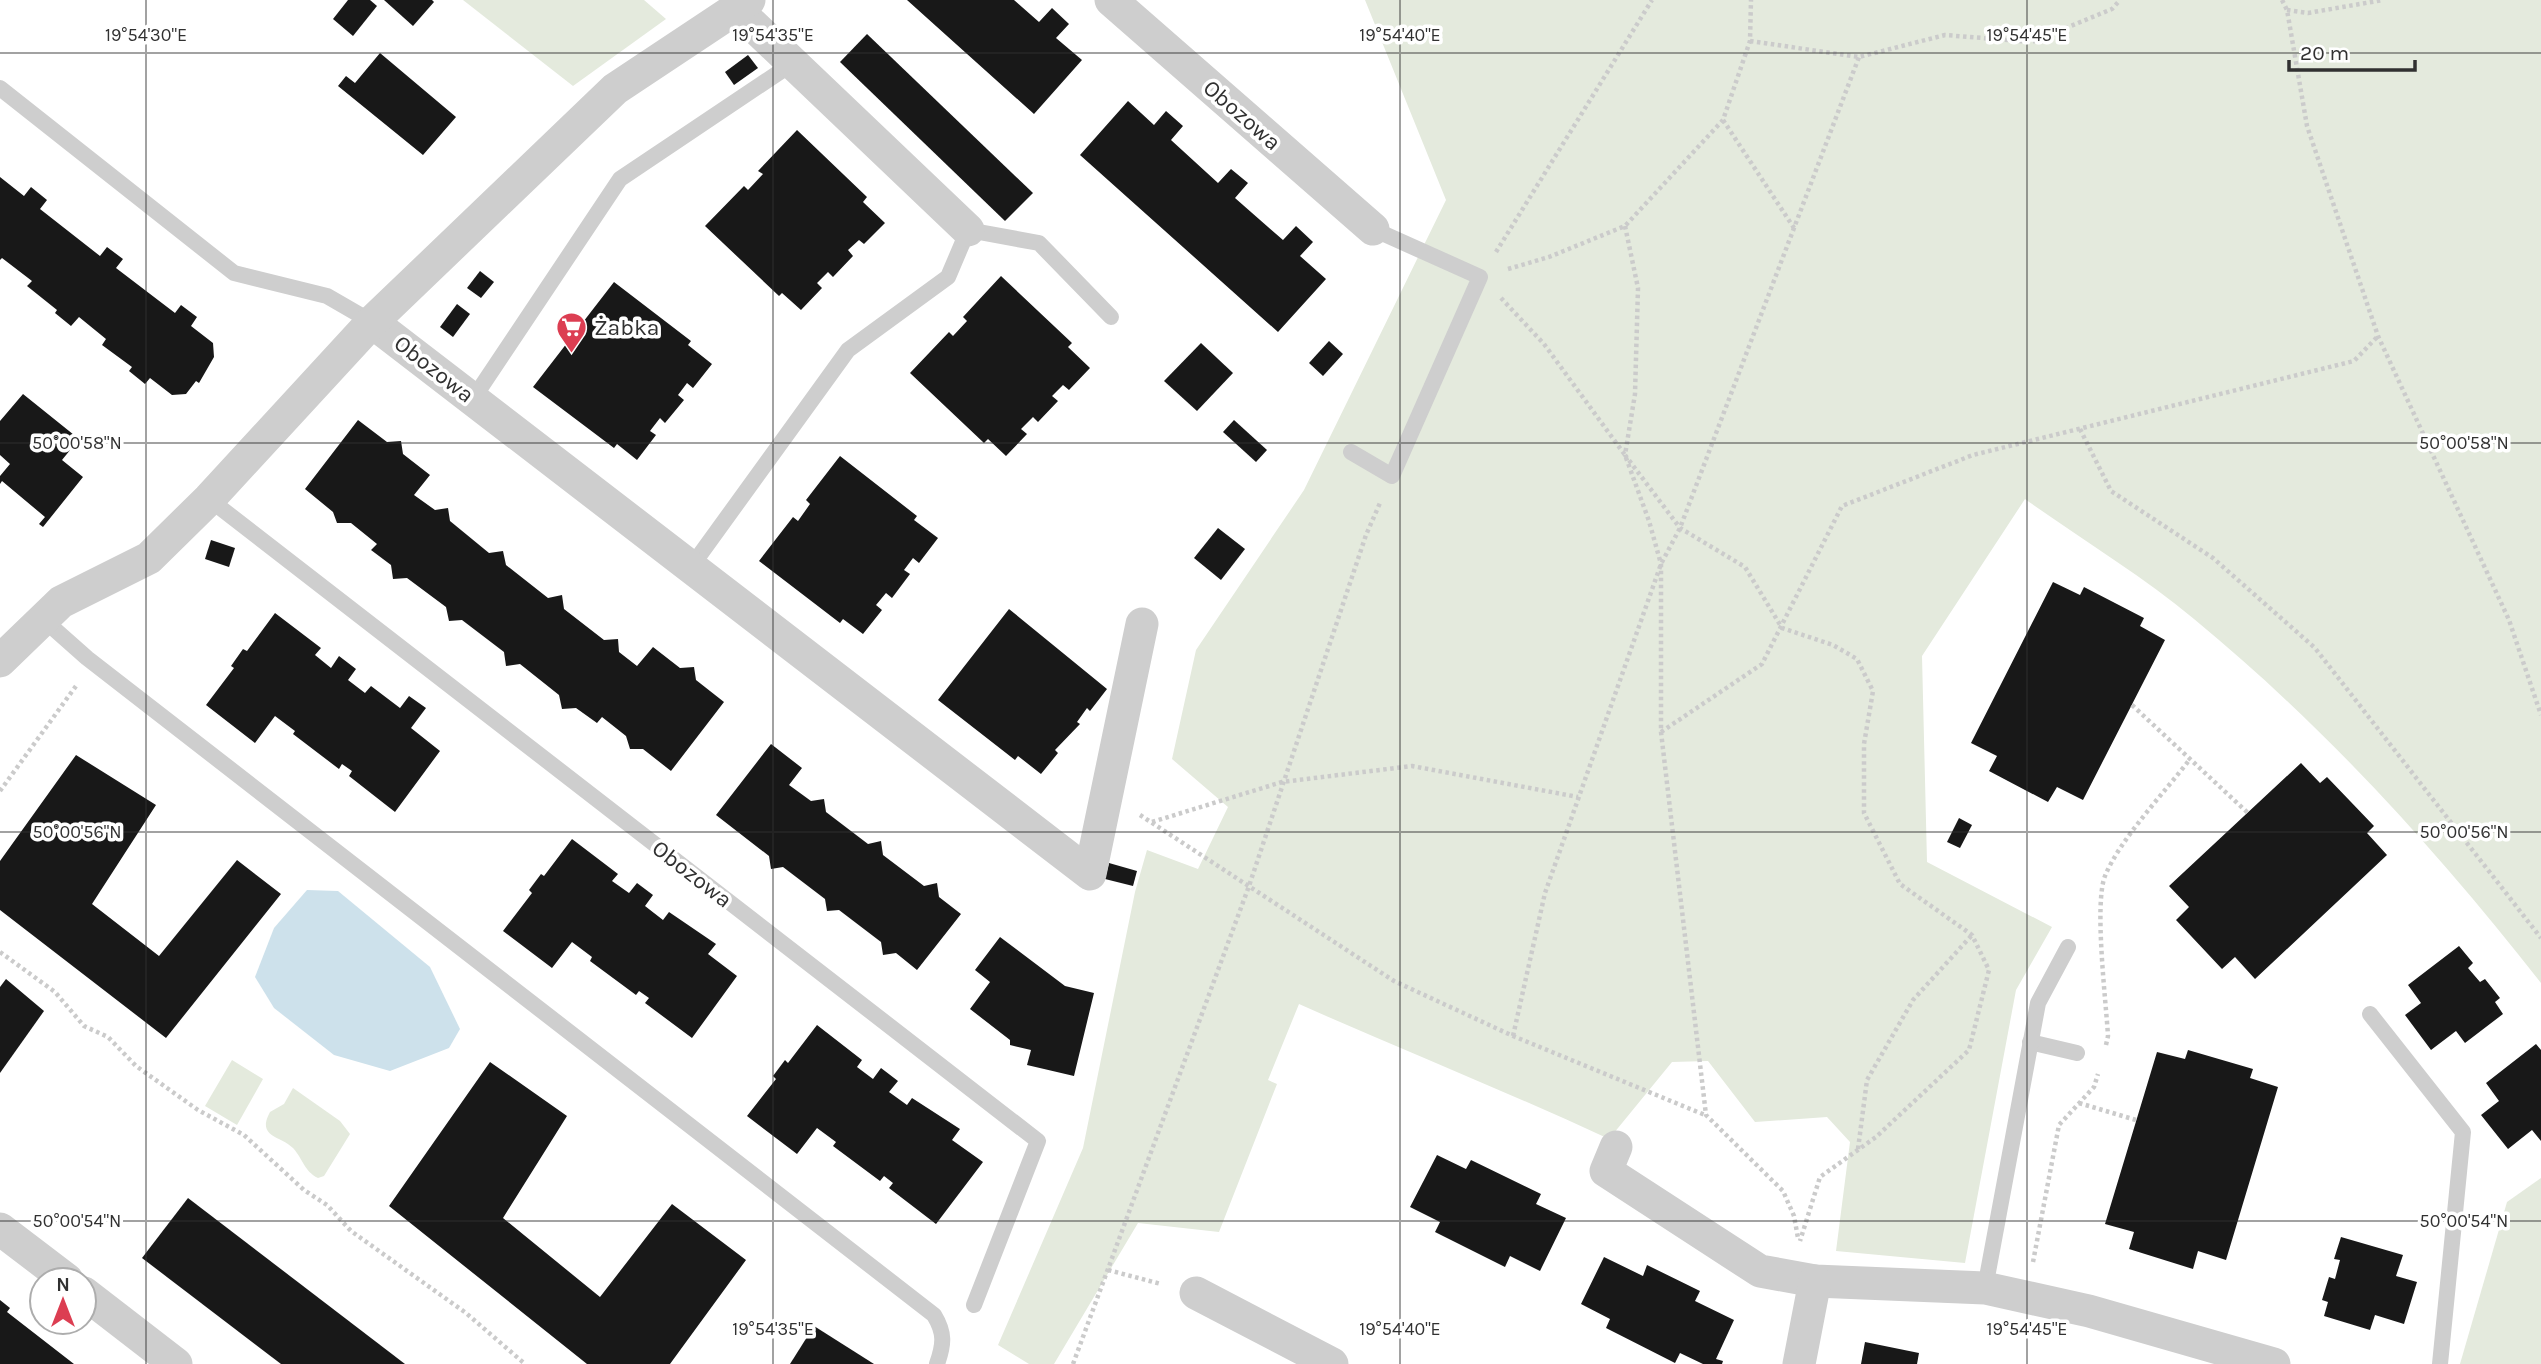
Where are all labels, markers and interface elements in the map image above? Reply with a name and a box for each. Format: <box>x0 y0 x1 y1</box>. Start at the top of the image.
text: 19°54'30"E <box>105 24 187 46</box>
text: 19°54'35"E <box>732 24 814 46</box>
text: 19°54'40"E <box>1359 24 1441 46</box>
text: 19°54'45"E <box>1987 24 2067 46</box>
scale bar <box>2289 28 2415 72</box>
text: 20 m <box>2300 41 2349 65</box>
street label: Obozowa <box>1198 74 1286 156</box>
supermarket icon: Żabka <box>554 310 588 354</box>
place label: Żabka <box>594 314 660 341</box>
street label: Obozowa <box>389 329 479 409</box>
text: 50°00'58"N <box>32 432 122 454</box>
text: 50°00'58"N <box>2419 432 2509 454</box>
text: 50°00'56"N <box>32 821 122 843</box>
text: 50°00'56"N <box>2419 821 2509 843</box>
street label: Obozowa <box>647 834 737 914</box>
text: 50°00'54"N <box>33 1210 121 1232</box>
text: 50°00'54"N <box>2420 1210 2508 1232</box>
north arrow <box>28 1266 98 1336</box>
text: N <box>56 1274 70 1296</box>
text: 19°54'35"E <box>732 1318 814 1340</box>
text: 19°54'40"E <box>1359 1318 1441 1340</box>
text: 19°54'45"E <box>1987 1318 2067 1340</box>

